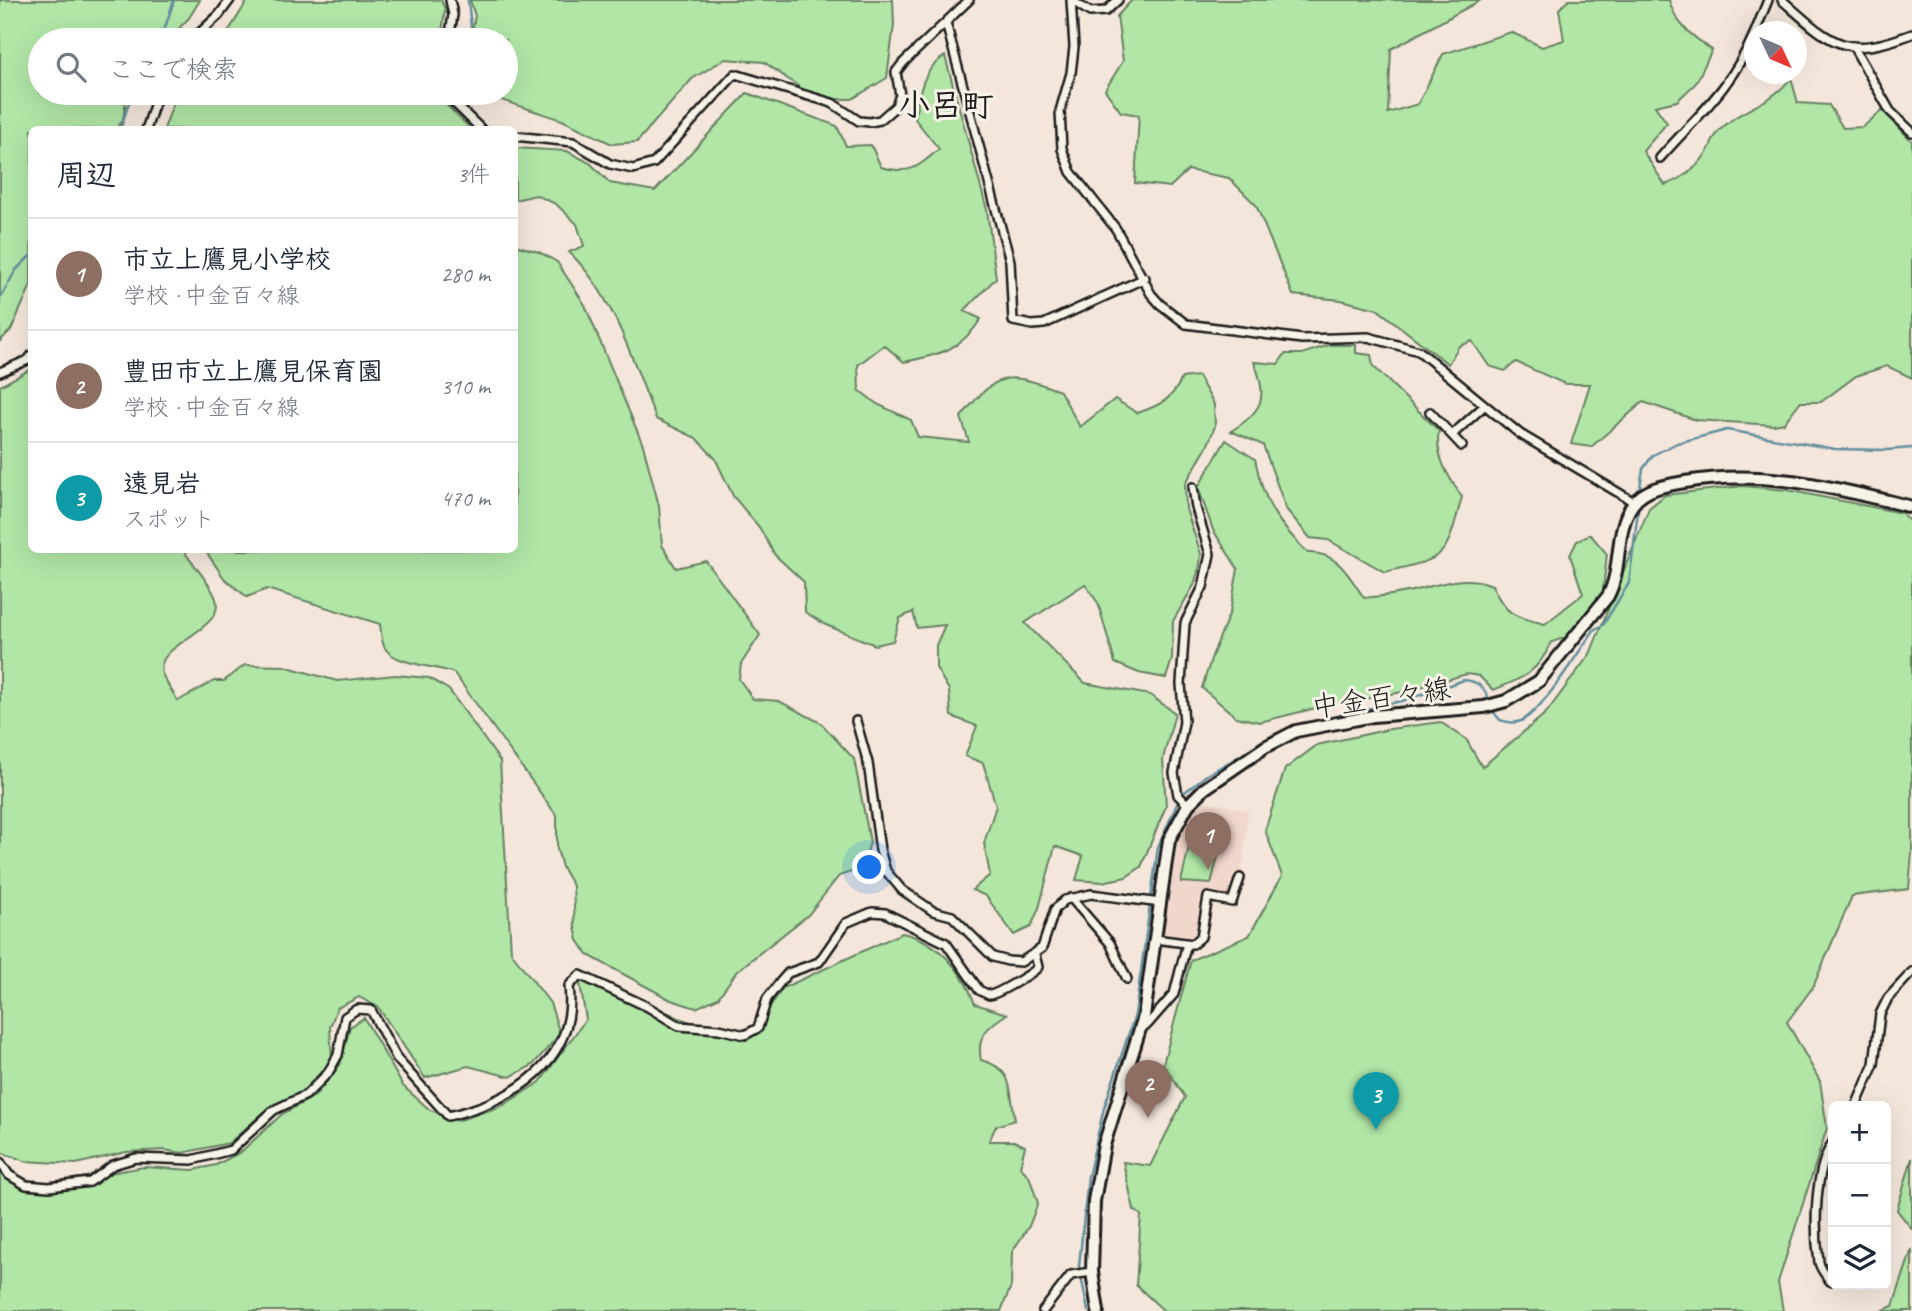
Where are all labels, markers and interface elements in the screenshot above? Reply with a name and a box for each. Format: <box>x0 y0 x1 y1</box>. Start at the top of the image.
north arrow <box>1744 21 1807 84</box>
search box <box>28 28 518 105</box>
icon: search <box>52 48 90 86</box>
text: ここで検索 <box>108 53 238 86</box>
district label: 小呂町 <box>898 85 994 126</box>
text: 周辺 <box>56 156 116 194</box>
text: 3件 <box>457 160 490 189</box>
text: 市立上鷹見小学校 <box>123 243 331 276</box>
text: 1 <box>74 260 84 289</box>
text: 280 m <box>441 260 490 289</box>
text: 学校 · 中金百々線 <box>123 281 299 310</box>
text: 豊田市立上鷹見保育園 <box>123 355 383 388</box>
text: 2 <box>74 372 84 401</box>
text: 310 m <box>441 372 490 401</box>
text: 学校 · 中金百々線 <box>123 393 299 422</box>
text: 遠見岩 <box>123 467 201 500</box>
text: 3 <box>74 484 84 513</box>
text: 470 m <box>441 484 490 513</box>
text: スポット <box>123 505 215 534</box>
street label: 中金百々線 <box>1309 670 1453 725</box>
pin: 1 <box>1185 812 1231 870</box>
your location <box>852 850 886 884</box>
pin: 2 <box>1125 1060 1171 1118</box>
pin: 3 <box>1353 1072 1399 1130</box>
map controls <box>1828 1101 1891 1290</box>
button: + <box>1828 1101 1891 1164</box>
button: − <box>1828 1164 1891 1227</box>
button: layers <box>1828 1227 1891 1290</box>

